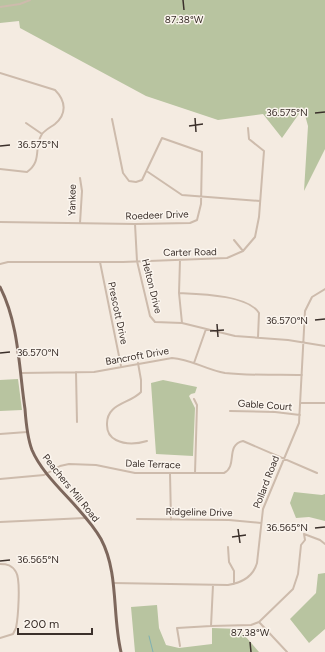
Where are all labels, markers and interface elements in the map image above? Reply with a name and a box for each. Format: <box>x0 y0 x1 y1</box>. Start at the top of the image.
text: 87.38°W <box>165 13 204 26</box>
text: 36.575°N <box>266 106 308 119</box>
text: 36.575°N <box>17 138 59 151</box>
street label: Yankee <box>65 183 79 216</box>
street label: Roedeer Drive <box>125 207 189 223</box>
street label: Carter Road <box>163 245 217 259</box>
street label: Helton Drive <box>139 257 165 315</box>
street label: Prescott Drive <box>105 281 131 346</box>
text: 36.570°N <box>266 314 308 327</box>
street label: Bancroft Drive <box>104 344 170 368</box>
text: 36.570°N <box>17 346 59 359</box>
street label: Gable Court <box>237 397 293 413</box>
street label: Peachers Mill Road <box>40 451 103 525</box>
street label: Pollard Road <box>250 454 282 510</box>
street label: Dale Terrace <box>125 457 181 471</box>
street label: Ridgeline Drive <box>165 505 233 519</box>
text: 36.565°N <box>266 521 308 534</box>
text: 36.565°N <box>17 553 59 566</box>
scale bar <box>18 610 92 636</box>
text: 200 m <box>24 617 59 631</box>
text: 87.38°W <box>231 626 270 639</box>

